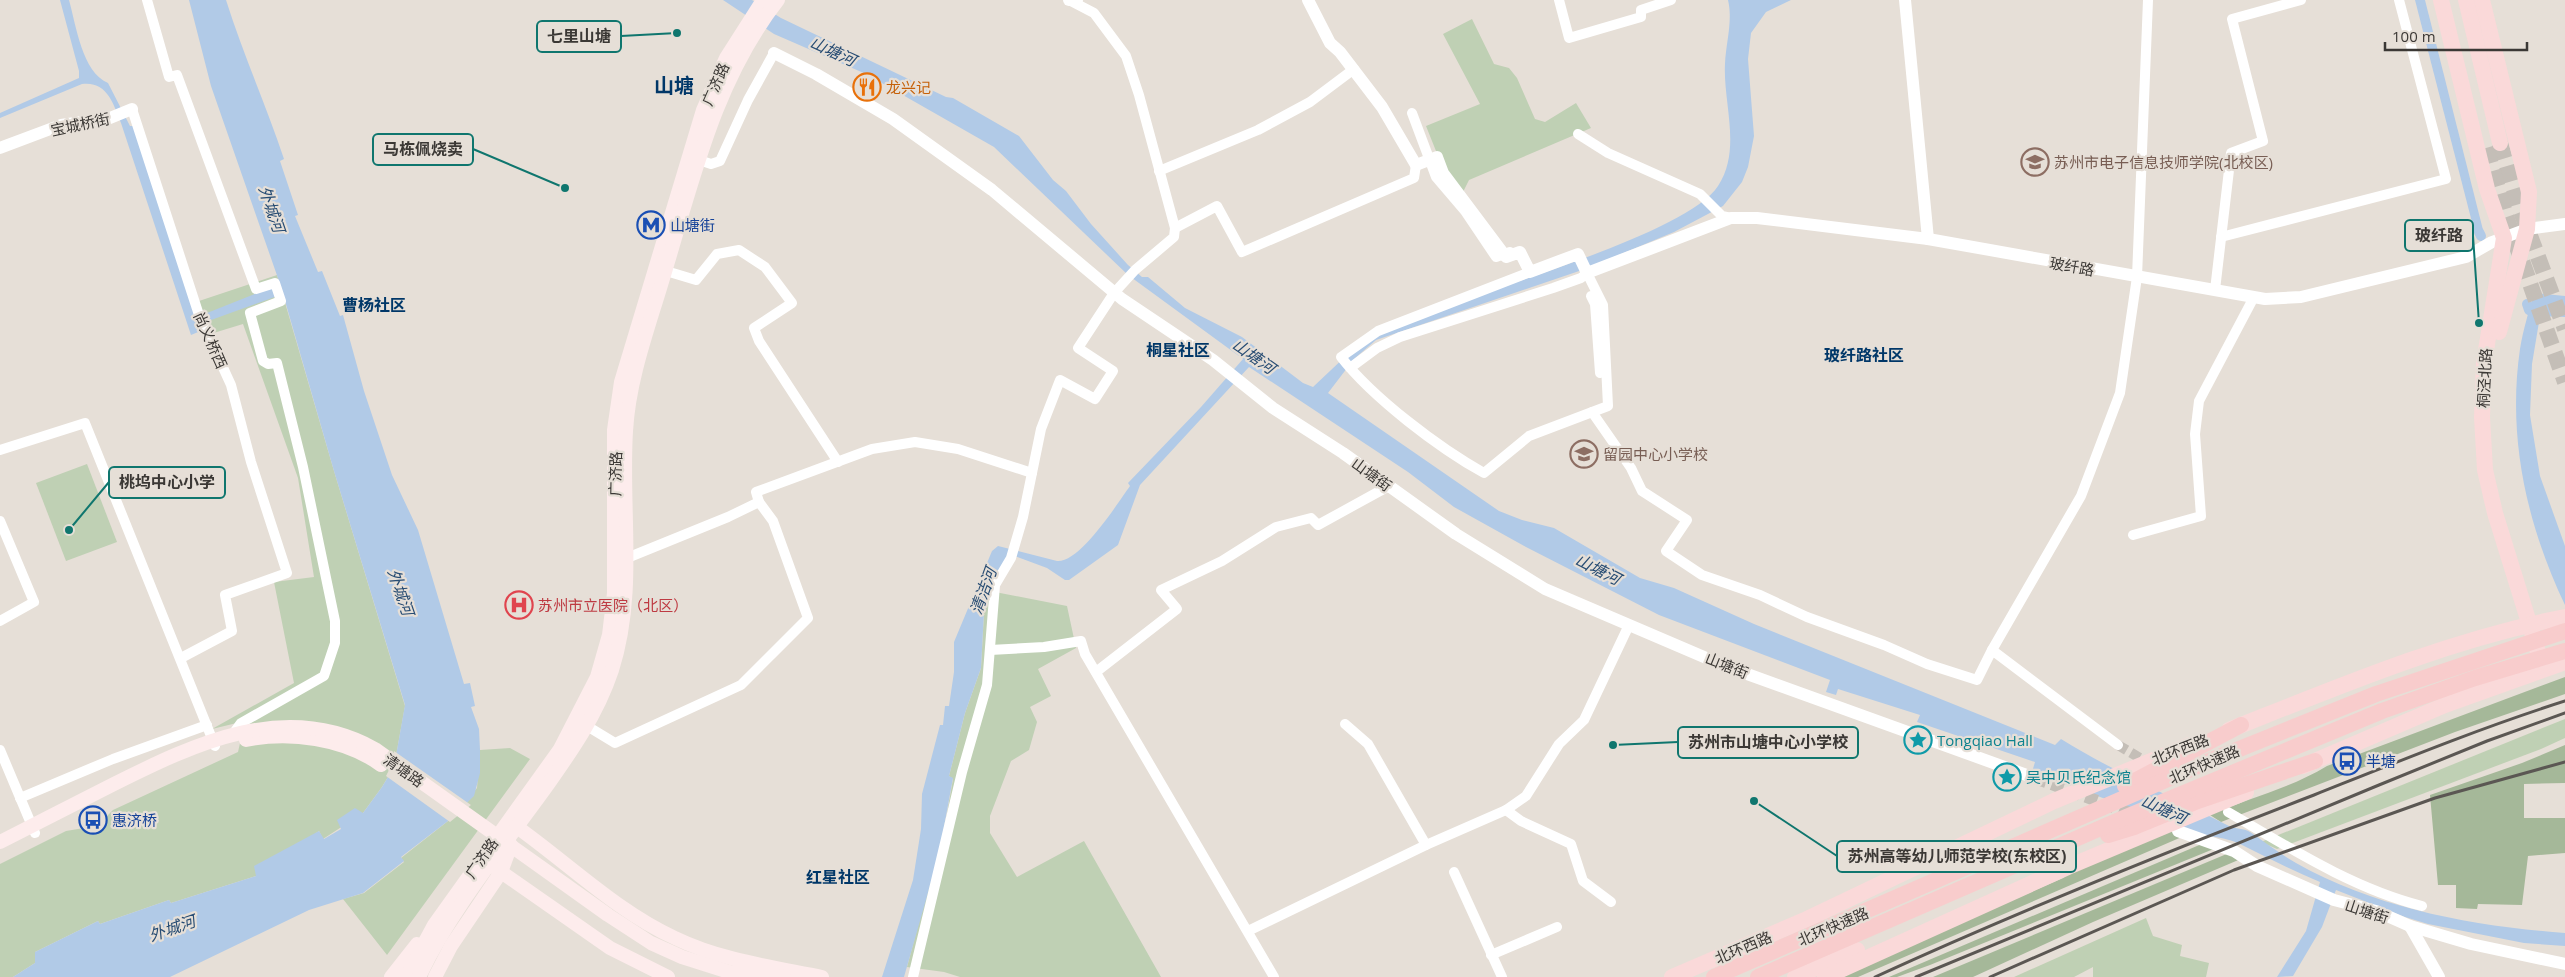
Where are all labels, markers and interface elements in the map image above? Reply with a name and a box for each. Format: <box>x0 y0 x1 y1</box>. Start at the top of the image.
scale bar <box>2385 20 2528 52</box>
callout: 七里山塘 <box>537 21 621 52</box>
text: 七里山塘 <box>547 25 611 47</box>
text: 100 m <box>2392 26 2436 46</box>
water label: 山塘河 <box>807 31 862 72</box>
street label: 广济路 <box>697 59 733 109</box>
district label: 山塘 <box>654 72 694 99</box>
restaurant icon: 龙兴记 <box>852 72 882 102</box>
place label: 龙兴记 <box>886 77 931 97</box>
street label: 宝城桥街 <box>49 108 111 140</box>
callout: 马栋佩烧卖 <box>373 134 473 165</box>
text: 马栋佩烧卖 <box>383 138 463 160</box>
school or university icon: 苏州市电子信息技师学院(北校区) <box>2020 147 2050 177</box>
place label: 苏州市电子信息技师学院(北校区) <box>2054 152 2273 172</box>
water label: 外城河 <box>254 183 291 238</box>
metro station icon: 山塘街 <box>636 210 666 240</box>
place label: 山塘街 <box>670 215 715 235</box>
callout: 玻纤路 <box>2405 220 2473 251</box>
text: 玻纤路 <box>2415 224 2463 246</box>
street label: 玻纤路 <box>2048 252 2096 280</box>
district label: 曹杨社区 <box>342 294 406 316</box>
street label: 尚义桥西 <box>190 309 232 371</box>
water label: 山塘河 <box>1228 333 1282 380</box>
district label: 桐星社区 <box>1146 339 1210 361</box>
district label: 玻纤路社区 <box>1824 344 1904 366</box>
street label: 桐泾北路 <box>2472 348 2496 408</box>
school or university icon: 留园中心小学校 <box>1569 439 1599 469</box>
place label: 留园中心小学校 <box>1603 444 1708 464</box>
street label: 广济路 <box>605 451 625 497</box>
street label: 山塘街 <box>1348 453 1396 495</box>
callout: 桃坞中心小学 <box>109 467 225 498</box>
text: 桃坞中心小学 <box>119 471 215 493</box>
water label: 山塘河 <box>1572 548 1627 591</box>
water label: 清洁河 <box>964 562 1003 617</box>
water label: 外城河 <box>383 566 420 621</box>
hospital icon: 苏州市立医院（北区） <box>504 590 534 620</box>
place label: 苏州市立医院（北区） <box>538 595 688 615</box>
street label: 山塘街 <box>1702 647 1752 683</box>
place icon: Tongqiao Hall <box>1903 725 1933 755</box>
callout: 苏州市山塘中心小学校 <box>1678 727 1858 758</box>
street label: 北环西路 <box>2148 729 2212 769</box>
place label: Tongqiao Hall <box>1937 730 2033 750</box>
text: 苏州市山塘中心小学校 <box>1688 731 1849 753</box>
street label: 北环快速路 <box>2166 740 2242 788</box>
bus stop icon: 半塘 <box>2332 746 2362 776</box>
street label: 清塘路 <box>380 749 428 791</box>
place label: 半塘 <box>2366 751 2396 771</box>
place icon: 吴中贝氏纪念馆 <box>1992 762 2022 792</box>
place label: 吴中贝氏纪念馆 <box>2026 767 2131 787</box>
water label: 山塘河 <box>2138 789 2193 830</box>
bus stop icon: 惠济桥 <box>78 805 108 835</box>
place label: 惠济桥 <box>112 810 157 830</box>
street label: 广济路 <box>460 834 502 882</box>
callout: 苏州高等幼儿师范学校(东校区) <box>1837 841 2076 872</box>
text: 苏州高等幼儿师范学校(东校区) <box>1848 845 2066 867</box>
district label: 红星社区 <box>806 866 870 888</box>
street label: 山塘街 <box>2343 895 2391 927</box>
street label: 北环快速路 <box>1795 902 1871 950</box>
water label: 外城河 <box>146 909 201 946</box>
street label: 北环西路 <box>1711 926 1775 968</box>

